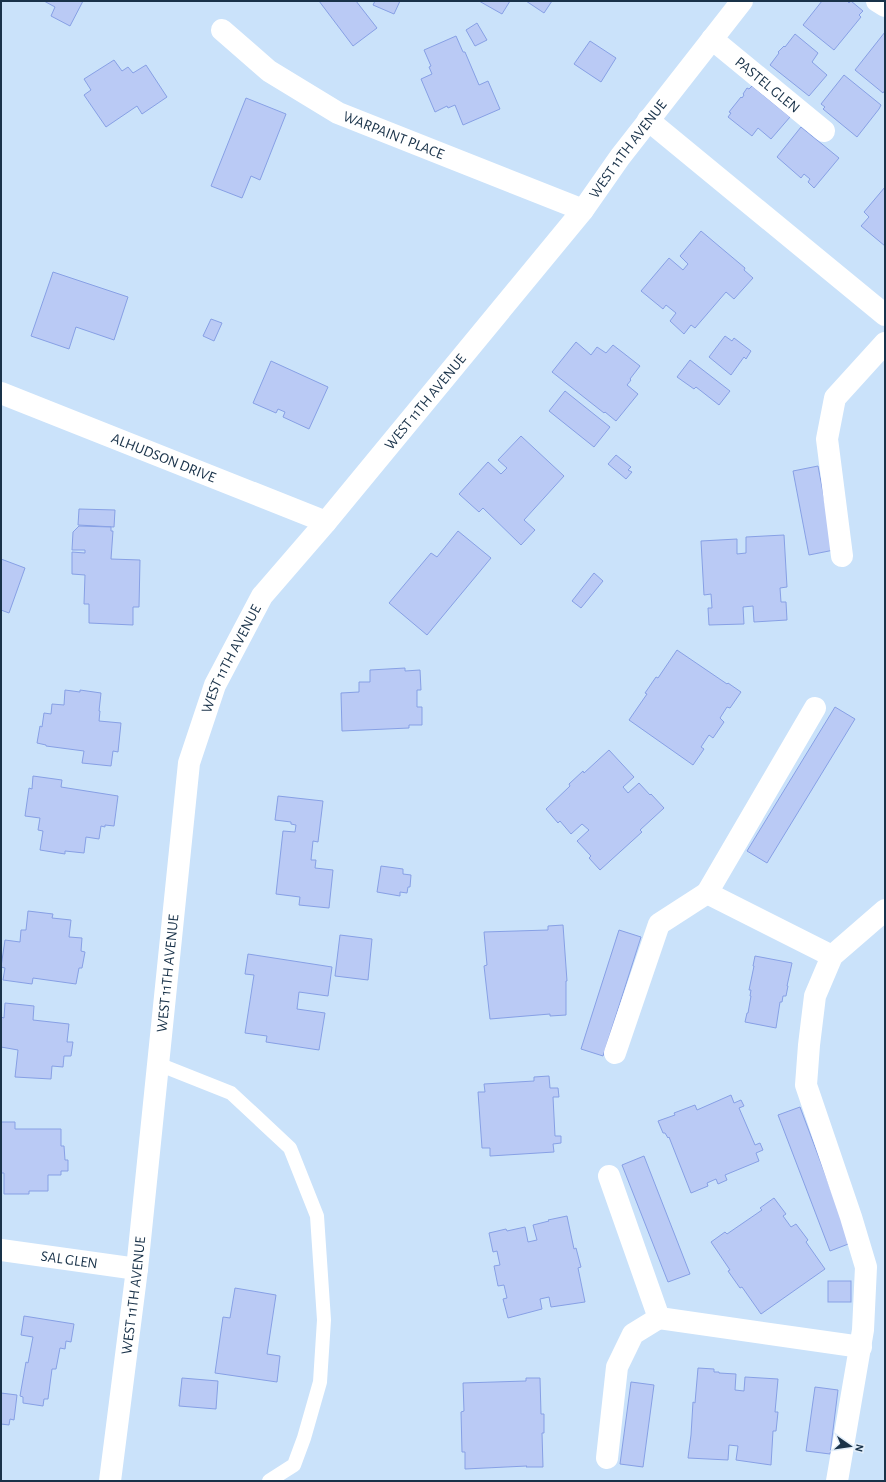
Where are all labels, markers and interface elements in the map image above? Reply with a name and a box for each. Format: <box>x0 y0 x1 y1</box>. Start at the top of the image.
street label: PASTEL GLEN <box>732 54 803 115</box>
street label: WEST 11TH AVENUE <box>586 97 669 201</box>
street label: WARPAINT PLACE <box>341 108 446 162</box>
street label: WEST 11TH AVENUE <box>382 351 469 452</box>
street label: ALHUDSON DRIVE <box>109 430 218 485</box>
street label: WEST 11TH AVENUE <box>199 602 264 715</box>
street label: WEST 11TH AVENUE <box>154 913 181 1033</box>
street label: WEST 11TH AVENUE <box>119 1236 148 1355</box>
street label: SAL GLEN <box>40 1248 99 1271</box>
north arrow <box>830 1426 870 1466</box>
text: N <box>853 1443 865 1453</box>

